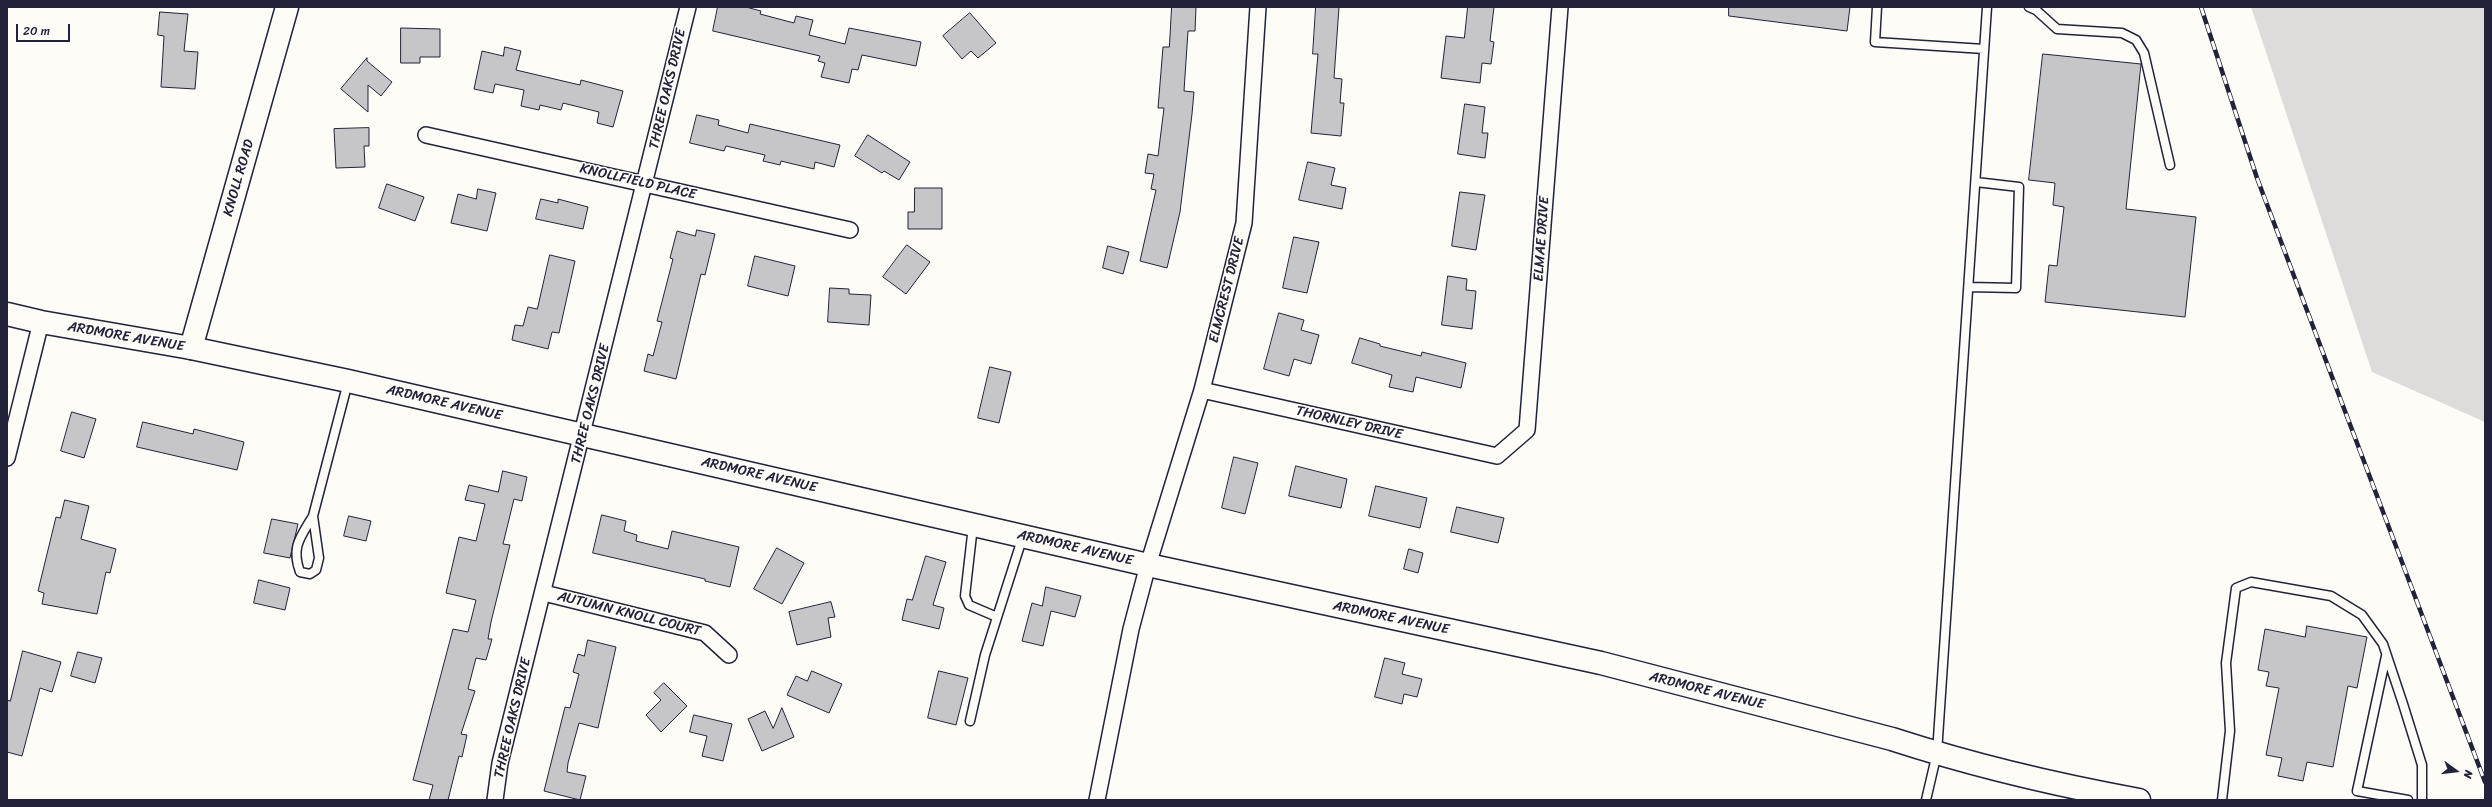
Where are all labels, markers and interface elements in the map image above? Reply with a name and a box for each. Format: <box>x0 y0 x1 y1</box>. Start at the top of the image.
scale bar <box>18 16 72 42</box>
text: 20 m <box>23 20 50 42</box>
street label: THREE OAKS DRIVE <box>646 27 690 151</box>
street label: KNOLL ROAD <box>220 138 258 218</box>
street label: KNOLLFIELD PLACE <box>578 160 698 204</box>
street label: ELMAE DRIVE <box>1531 196 1553 282</box>
street label: ELMCREST DRIVE <box>1206 235 1248 345</box>
street label: ARDMORE AVENUE <box>66 318 186 356</box>
street label: THREE OAKS DRIVE <box>568 342 614 466</box>
street label: ARDMORE AVENUE <box>385 382 503 424</box>
street label: THORNLEY DRIVE <box>1294 403 1404 443</box>
street label: ARDMORE AVENUE <box>700 454 818 496</box>
street label: ARDMORE AVENUE <box>1016 527 1134 569</box>
street label: AUTUMN KNOLL COURT <box>556 588 702 640</box>
street label: ARDMORE AVENUE <box>1331 598 1451 638</box>
street label: THREE OAKS DRIVE <box>491 656 535 780</box>
street label: ARDMORE AVENUE <box>1648 669 1766 713</box>
north arrow <box>2436 751 2476 791</box>
text: N <box>2458 768 2478 780</box>

